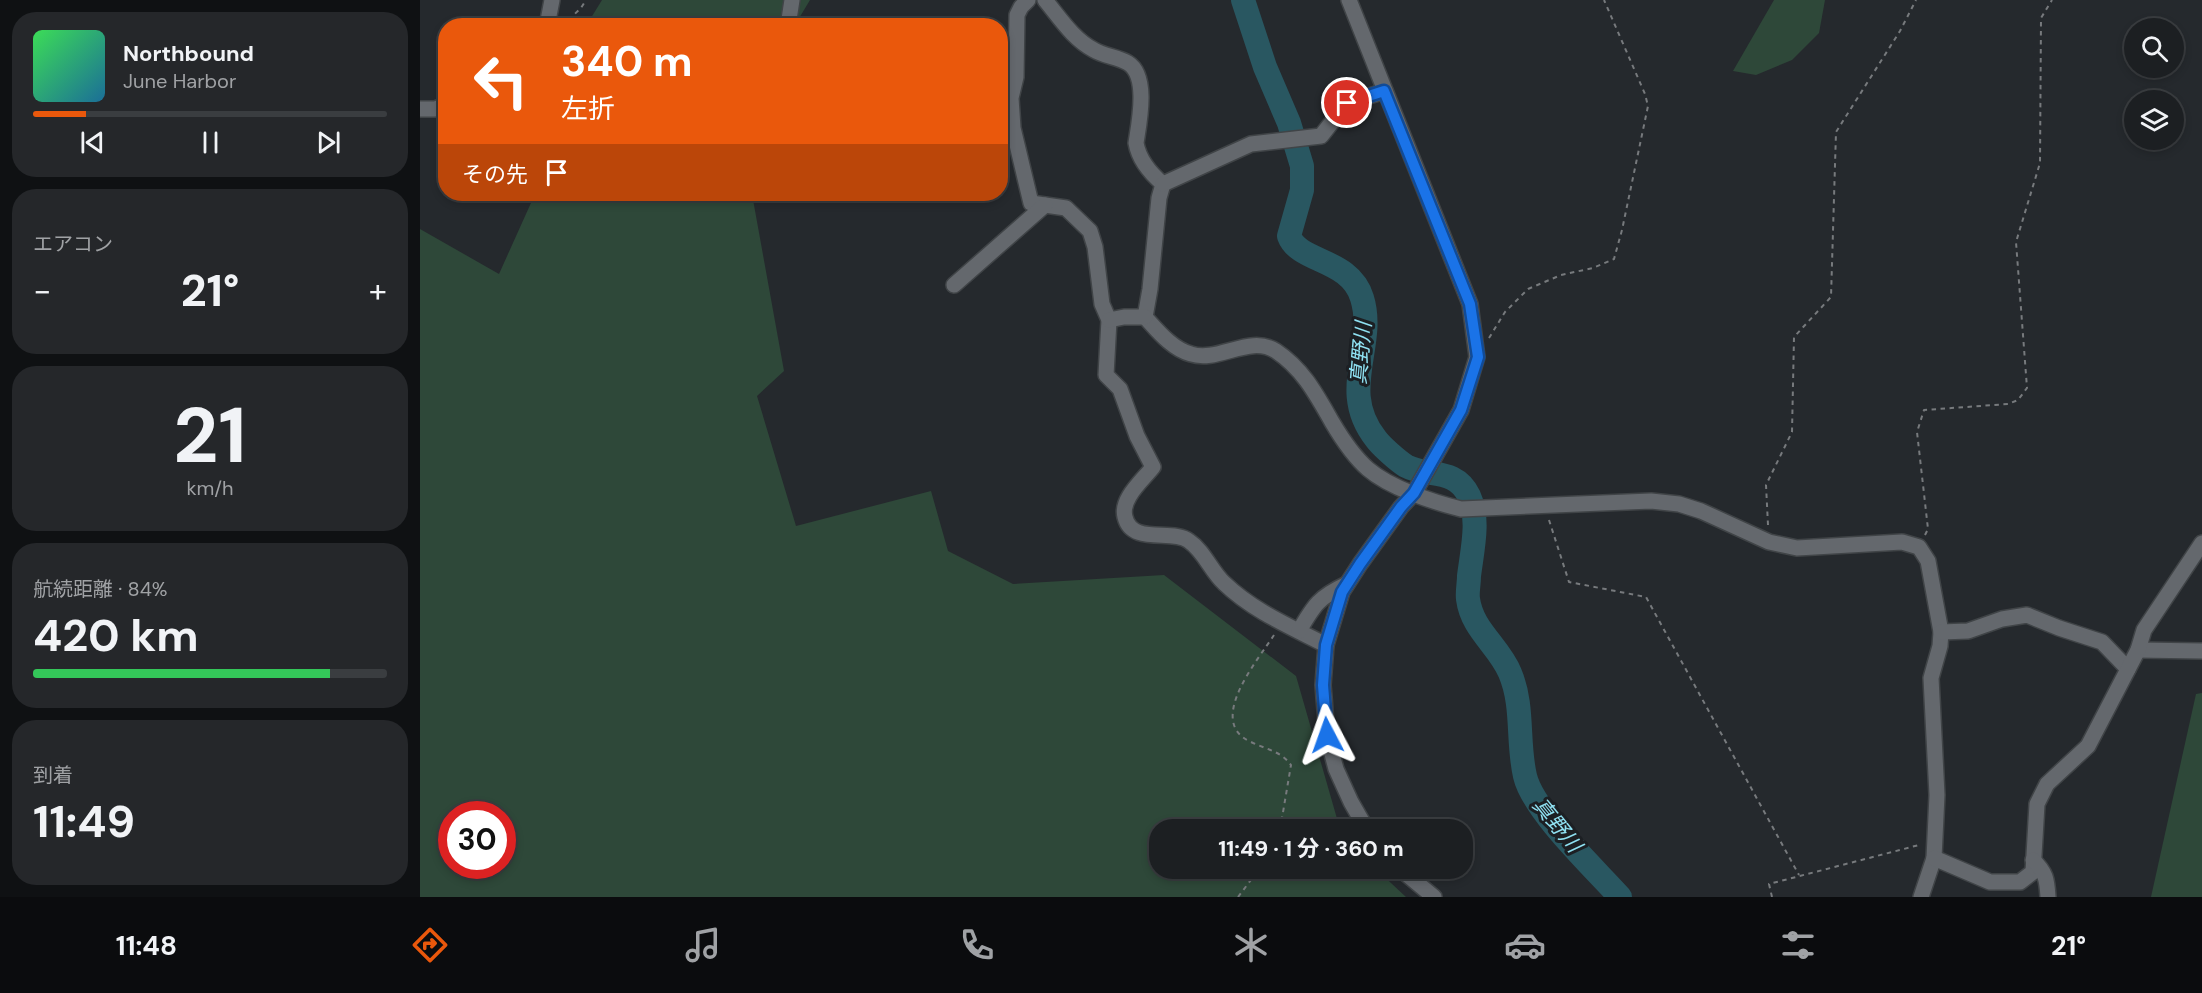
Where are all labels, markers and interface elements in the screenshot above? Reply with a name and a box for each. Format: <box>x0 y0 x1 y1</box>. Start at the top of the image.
map controls <box>2124 18 2184 150</box>
button: search <box>2124 18 2184 78</box>
text: 340 m <box>561 34 693 89</box>
text: Northbound <box>123 39 254 68</box>
icon: left <box>462 42 540 120</box>
text: June Harbor <box>123 68 236 94</box>
pin <box>1321 77 1372 128</box>
icon: arrive <box>1330 86 1363 119</box>
button: layers <box>2124 90 2184 150</box>
text: 左折 <box>561 91 615 126</box>
icon: previous <box>76 126 109 159</box>
icon: pause <box>194 126 227 159</box>
icon: next <box>312 126 345 159</box>
icon: arrive <box>540 156 573 189</box>
text: その先 <box>462 160 528 189</box>
text: エアコン <box>33 231 113 257</box>
text: 21° <box>181 261 239 320</box>
text: − <box>33 269 51 312</box>
text: + <box>369 269 387 312</box>
water label: 真野川 <box>1344 318 1378 386</box>
text: 21 <box>173 385 247 486</box>
text: km/h <box>186 475 234 501</box>
text: 航続距離 · 84% <box>33 576 168 602</box>
text: 420 km <box>33 606 199 665</box>
position arrow <box>1295 703 1359 767</box>
text: 到着 <box>33 762 73 788</box>
text: 11:49 <box>33 792 135 851</box>
water label: 真野川 <box>1526 792 1589 860</box>
speed limit sign: 30 <box>438 801 516 879</box>
text: 11:49 · 1 分 · 360 m <box>1218 834 1404 863</box>
icon: directions <box>409 924 451 966</box>
icon: music <box>682 924 724 966</box>
icon: phone <box>956 924 998 966</box>
icon: climate <box>1230 924 1272 966</box>
icon: car <box>1504 924 1546 966</box>
icon: filters <box>1777 924 1819 966</box>
text: 11:48 <box>116 928 177 963</box>
text: 21° <box>2051 928 2086 963</box>

